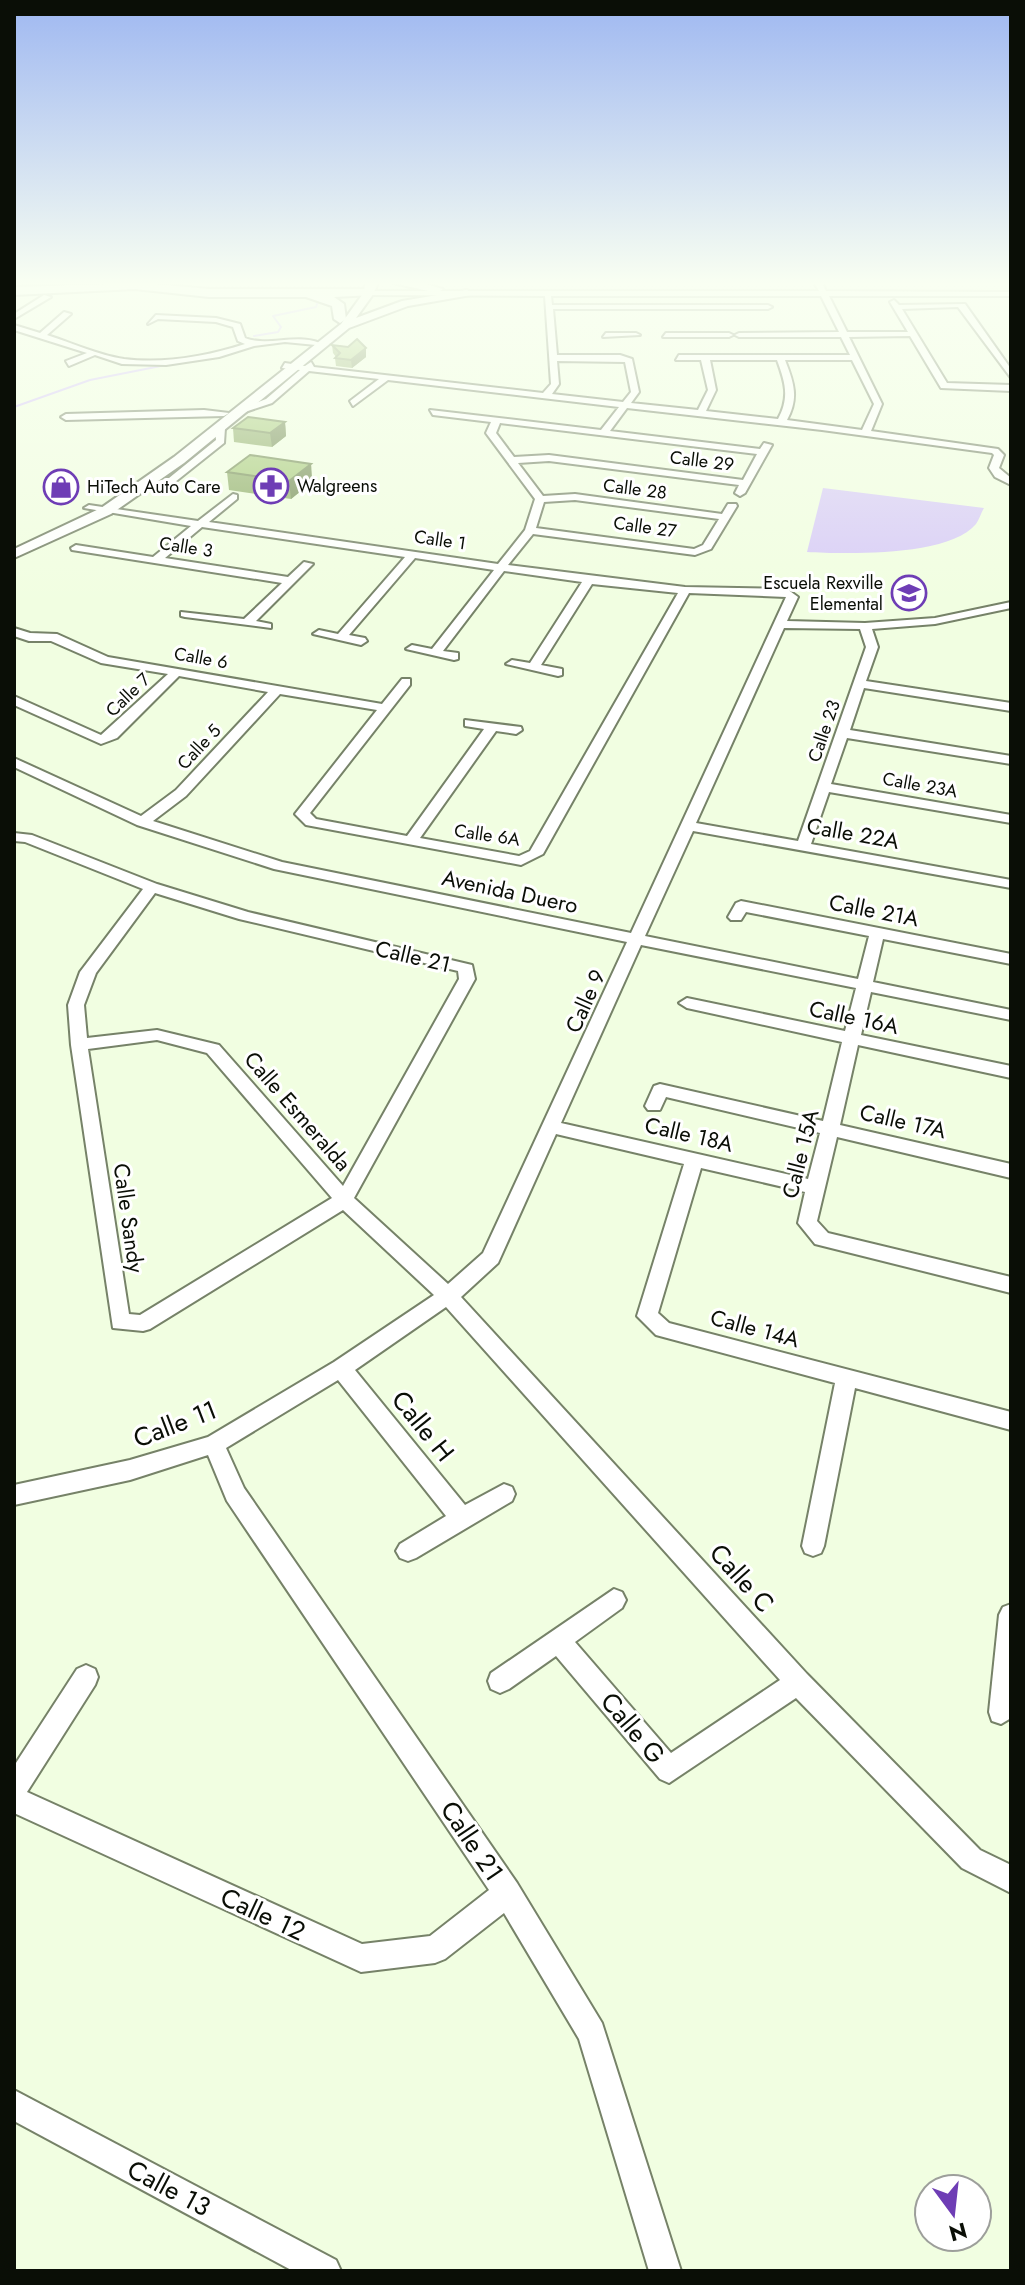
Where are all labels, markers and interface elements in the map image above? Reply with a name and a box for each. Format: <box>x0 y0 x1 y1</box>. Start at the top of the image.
street label: Calle 29 <box>668 444 736 478</box>
pharmacy icon: Walgreens <box>252 467 290 505</box>
shop icon: HiTech Auto Care <box>42 468 80 506</box>
street label: Calle 28 <box>602 472 668 506</box>
place label: Walgreens <box>297 473 377 499</box>
place label: HiTech Auto Care <box>87 474 221 500</box>
street label: Calle 27 <box>612 510 679 544</box>
street label: Calle 1 <box>412 524 468 556</box>
street label: Calle 3 <box>157 530 215 564</box>
place label: Escuela Rexville Elemental <box>763 570 883 617</box>
school or university icon: Escuela Rexville Elemental <box>890 574 928 612</box>
street label: Calle 6 <box>172 640 230 676</box>
street label: Calle 7 <box>100 667 157 723</box>
street label: Calle 23 <box>801 696 847 765</box>
street label: Calle 5 <box>171 718 227 776</box>
street label: Calle 23A <box>881 766 960 804</box>
street label: Calle 22A <box>804 809 902 857</box>
street label: Calle 6A <box>452 818 522 852</box>
street label: Avenida Duero <box>439 861 581 921</box>
street label: Calle 21A <box>826 886 922 934</box>
street label: Calle 21 <box>372 932 454 980</box>
street label: Calle 9 <box>557 964 613 1038</box>
street label: Calle 16A <box>806 992 902 1042</box>
street label: Calle Esmeralda <box>237 1044 359 1178</box>
street label: Calle 17A <box>857 1096 950 1147</box>
street label: Calle 15A <box>774 1106 827 1202</box>
street label: Calle 18A <box>642 1108 737 1160</box>
street label: Calle Sandy <box>105 1161 153 1275</box>
street label: Calle 14A <box>707 1301 804 1355</box>
street label: Calle H <box>382 1382 464 1470</box>
street label: Calle 11 <box>128 1391 222 1457</box>
street label: Calle C <box>701 1535 783 1621</box>
street label: Calle G <box>592 1684 674 1772</box>
street label: Calle 21 <box>431 1793 513 1889</box>
street label: Calle 12 <box>214 1878 312 1950</box>
street label: Calle 13 <box>121 2150 217 2226</box>
north arrow <box>913 2173 993 2253</box>
text: N <box>946 2215 971 2250</box>

